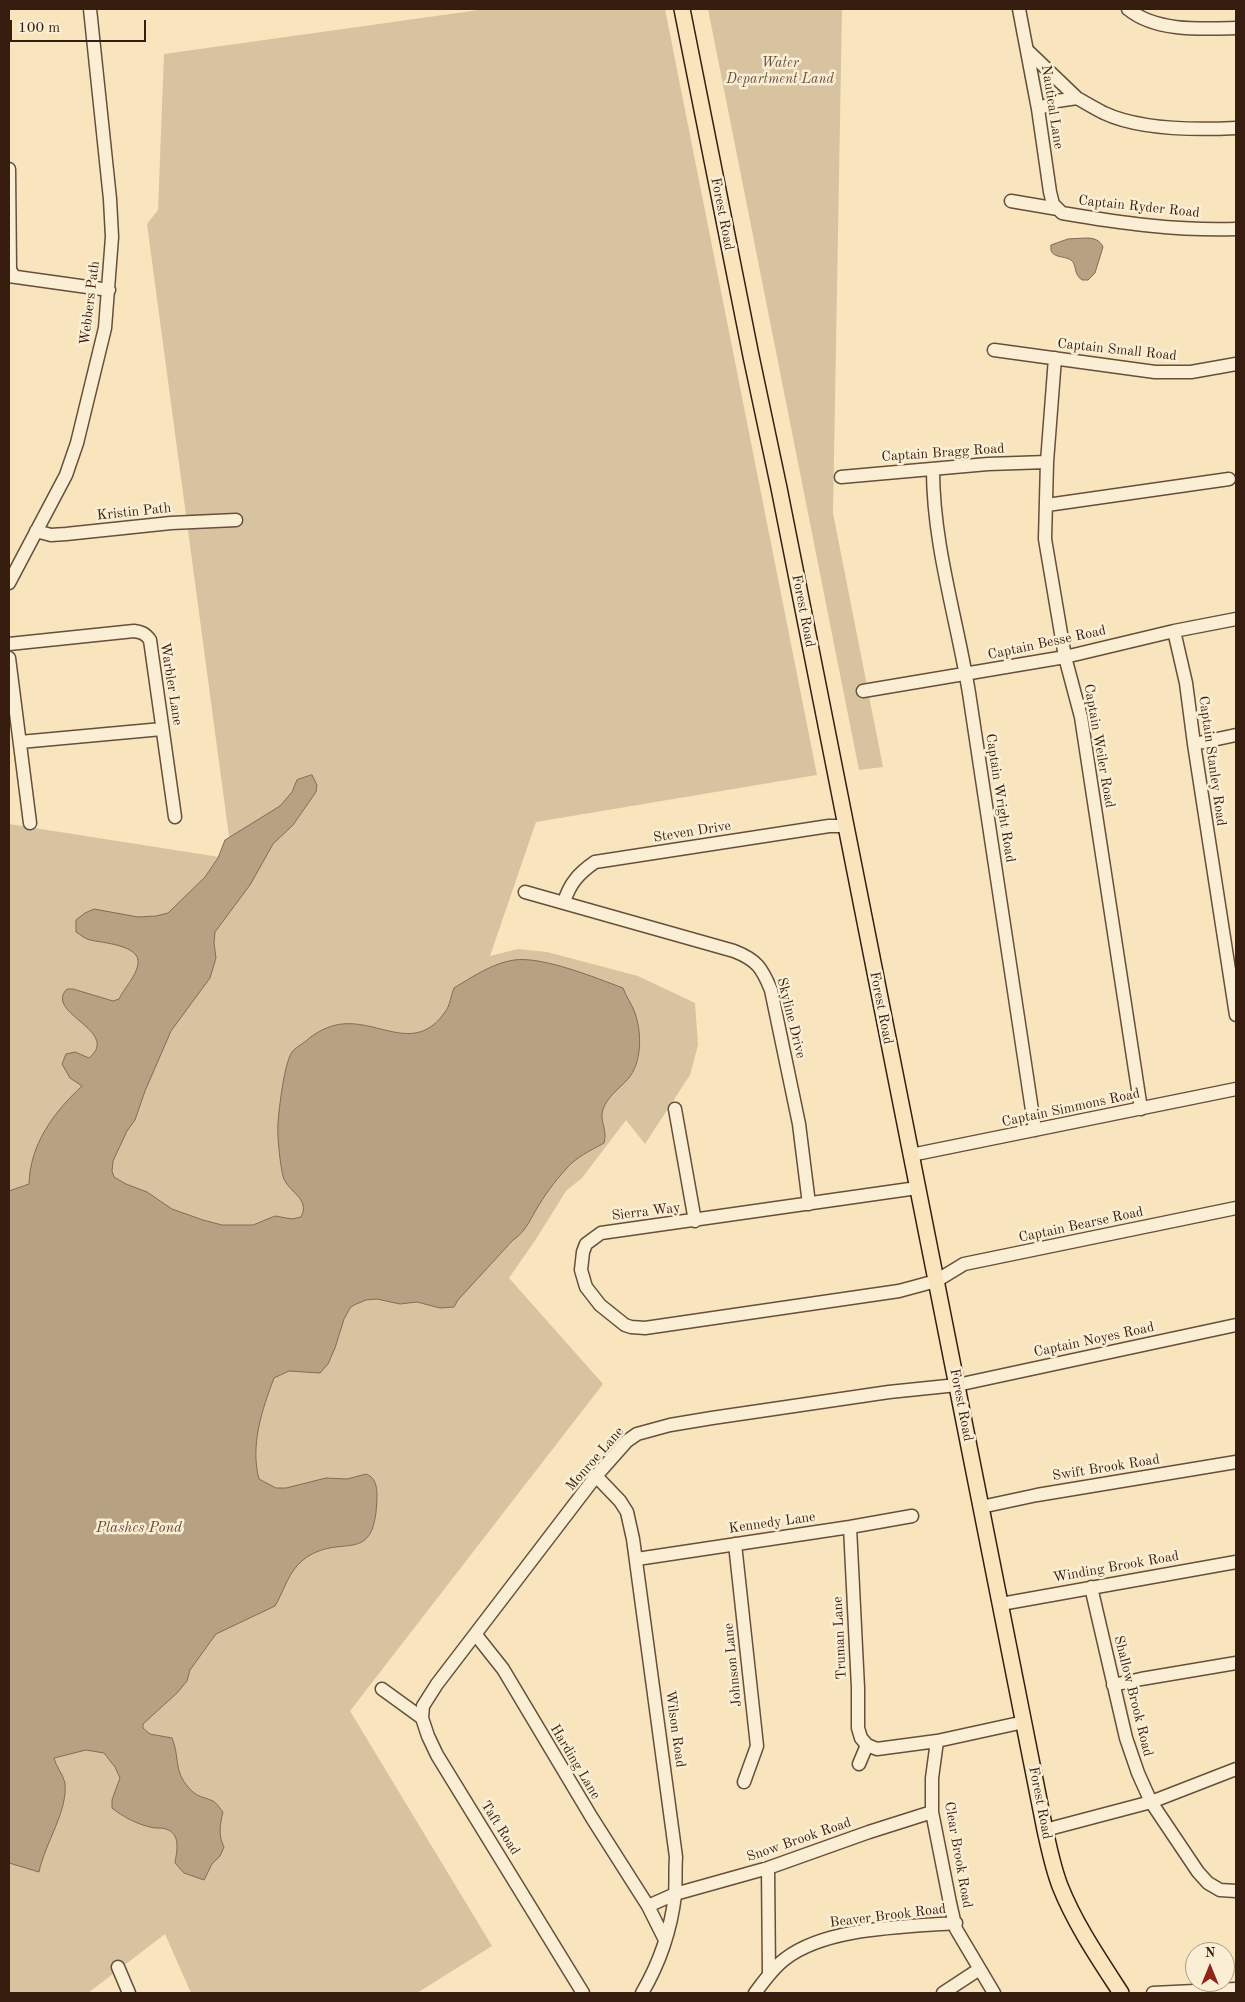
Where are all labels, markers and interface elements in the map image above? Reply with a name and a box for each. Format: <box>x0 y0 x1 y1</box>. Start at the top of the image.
scale bar <box>12 10 149 42</box>
text: 100 m <box>18 21 60 36</box>
park label: Water Department Land <box>726 55 834 88</box>
street label: Nautical Lane <box>1037 64 1067 150</box>
street label: Forest Road <box>707 176 737 252</box>
street label: Captain Ryder Road <box>1077 192 1201 222</box>
street label: Webbers Path <box>76 260 104 346</box>
street label: Captain Small Road <box>1056 335 1178 365</box>
street label: Captain Bragg Road <box>881 440 1005 466</box>
street label: Kristin Path <box>96 500 172 524</box>
street label: Forest Road <box>788 573 818 649</box>
street label: Captain Besse Road <box>986 622 1108 664</box>
street label: Warbler Lane <box>156 641 186 727</box>
street label: Captain Weiler Road <box>1080 683 1118 809</box>
street label: Captain Stanley Road <box>1195 695 1229 827</box>
street label: Captain Wright Road <box>982 732 1018 864</box>
street label: Steven Drive <box>652 818 732 846</box>
street label: Forest Road <box>866 970 896 1046</box>
street label: Skyline Drive <box>773 976 809 1060</box>
street label: Captain Simmons Road <box>1000 1085 1142 1131</box>
street label: Sierra Way <box>611 1199 681 1225</box>
street label: Captain Bearse Road <box>1017 1204 1145 1246</box>
street label: Captain Noyes Road <box>1032 1319 1156 1361</box>
street label: Forest Road <box>946 1367 976 1443</box>
street label: Monroe Lane <box>563 1423 627 1495</box>
street label: Swift Brook Road <box>1051 1451 1161 1485</box>
street label: Kennedy Lane <box>727 1509 817 1537</box>
water label: Plashes Pond <box>96 1519 182 1537</box>
street label: Winding Brook Road <box>1052 1548 1180 1586</box>
street label: Truman Lane <box>829 1596 851 1680</box>
street label: Johnson Lane <box>720 1622 746 1708</box>
street label: Shallow Brook Road <box>1110 1634 1156 1758</box>
street label: Wilson Road <box>661 1689 689 1769</box>
street label: Harding Lane <box>546 1722 604 1802</box>
street label: Forest Road <box>1025 1765 1055 1841</box>
street label: Taft Road <box>477 1798 523 1858</box>
street label: Clear Brook Road <box>940 1800 976 1910</box>
street label: Snow Brook Road <box>745 1814 853 1866</box>
street label: Beaver Brook Road <box>829 1901 947 1931</box>
north arrow <box>1185 1942 1235 1992</box>
text: N <box>1205 1946 1215 1960</box>

